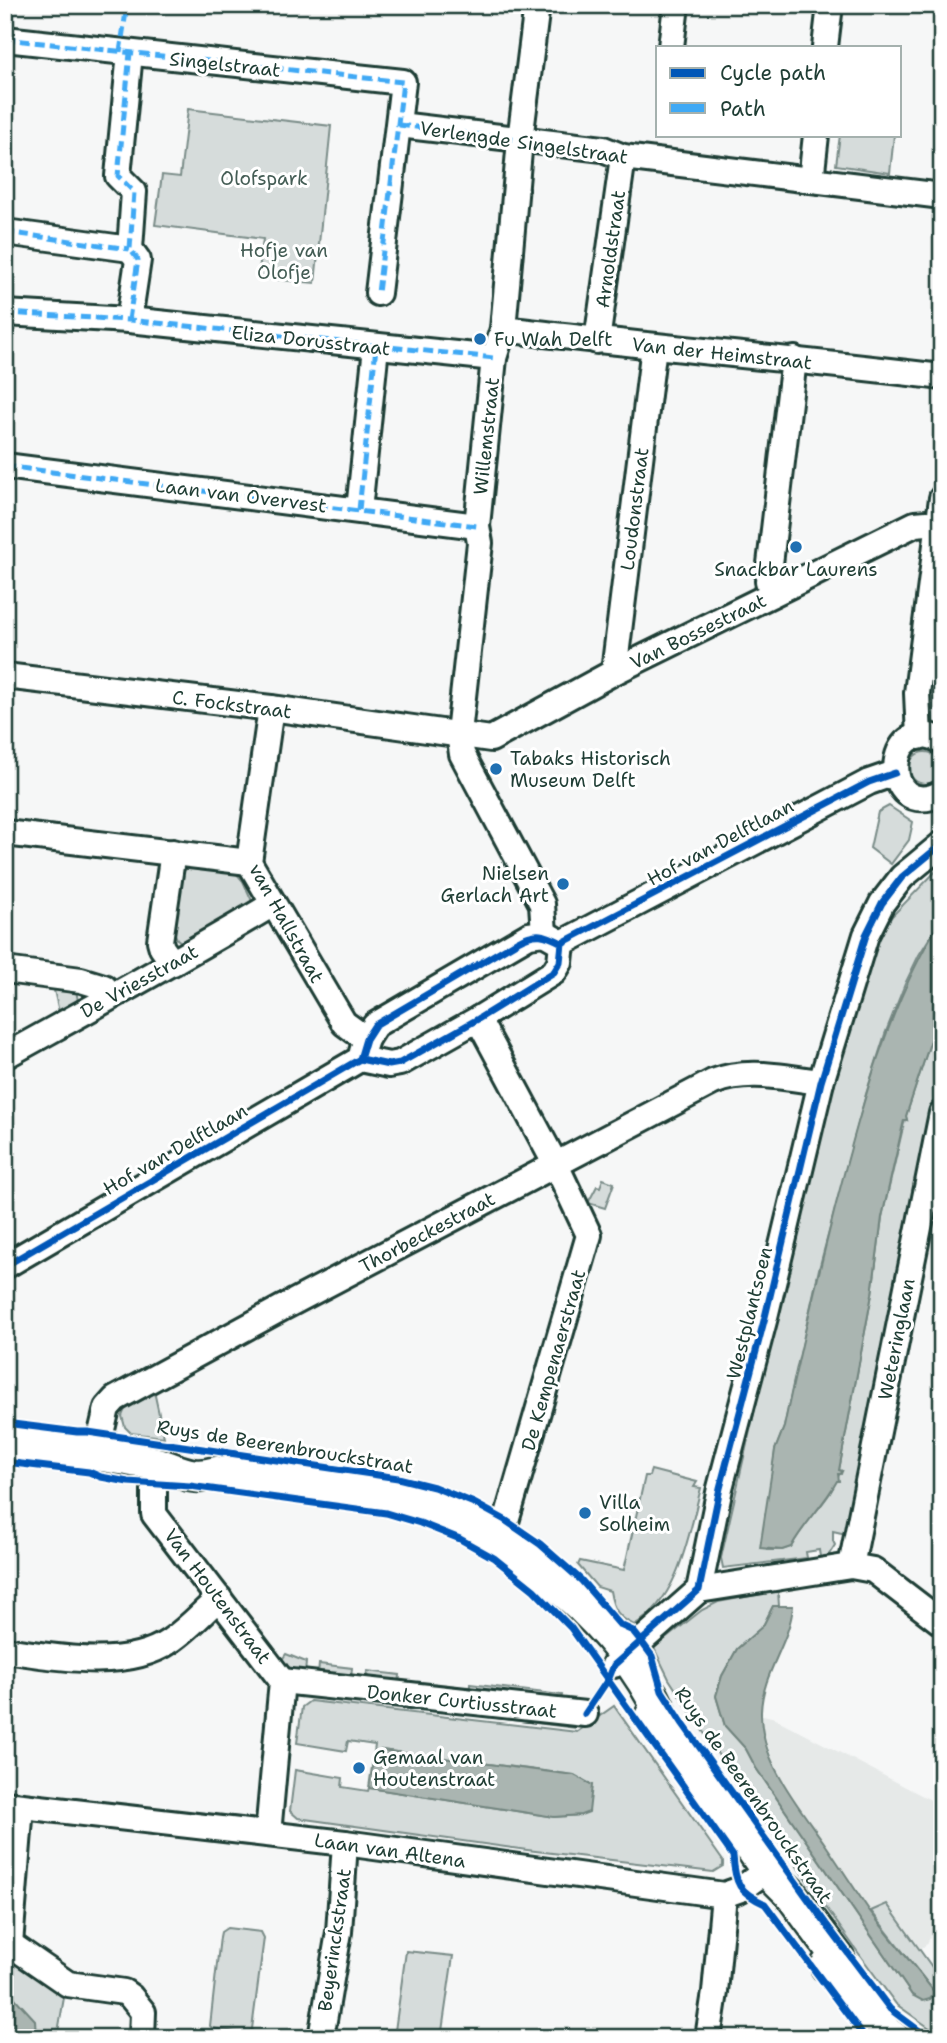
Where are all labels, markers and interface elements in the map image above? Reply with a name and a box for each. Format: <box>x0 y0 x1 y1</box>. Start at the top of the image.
street label: Singelstraat <box>168 46 282 83</box>
legend <box>656 46 902 136</box>
text: Cycle path <box>720 59 826 87</box>
text: Path <box>720 95 766 123</box>
street label: Verlengde Singelstraat <box>418 116 630 169</box>
park label: Olofspark <box>220 166 308 191</box>
street label: Arnoldstraat <box>590 189 631 310</box>
park label: Hofje van Olofje <box>240 238 328 285</box>
street label: Eliza Dorusstraat <box>230 320 392 361</box>
place label: Fu Wah Delft <box>494 327 613 352</box>
marker: Fu Wah Delft <box>472 331 488 347</box>
street label: Van der Heimstraat <box>631 332 813 375</box>
street label: Willemstraat <box>468 376 505 496</box>
street label: Loudonstraat <box>615 446 654 572</box>
street label: Laan van Overvest <box>154 473 328 518</box>
marker: Snackbar Laurens <box>788 539 804 555</box>
place label: Snackbar Laurens <box>714 557 878 582</box>
street label: Van Bossestraat <box>626 588 770 675</box>
street label: C. Fockstraat <box>171 685 293 724</box>
place label: Tabaks Historisch Museum Delft <box>510 746 671 793</box>
marker: Tabaks Historisch Museum Delft <box>488 761 504 777</box>
street label: Hof van Delftlaan <box>643 793 798 892</box>
street label: van Hallstraat <box>243 859 330 988</box>
place label: Nielsen Gerlach Art <box>441 861 549 908</box>
marker: Nielsen Gerlach Art <box>555 876 571 892</box>
street label: De Vriesstraat <box>76 939 203 1024</box>
street label: Hof van Delftlaan <box>99 1098 252 1201</box>
street label: Thorbeckestraat <box>355 1186 500 1279</box>
street label: Westplantsoen <box>721 1244 778 1382</box>
street label: De Kempenaerstraat <box>516 1266 591 1454</box>
street label: Weteringlaan <box>872 1276 921 1402</box>
street label: Ruys de Beerenbrouckstraat <box>155 1414 415 1479</box>
place label: Villa Solheim <box>599 1490 670 1537</box>
marker: Villa Solheim <box>577 1505 593 1521</box>
street label: Van Houtenstraat <box>158 1523 277 1669</box>
street label: Donker Curtiusstraat <box>366 1679 558 1724</box>
street label: Ruys de Beerenbrouckstraat <box>669 1682 838 1909</box>
place label: Gemaal van Houtenstraat <box>373 1745 495 1792</box>
marker: Gemaal van Houtenstraat <box>351 1760 367 1776</box>
street label: Laan van Altena <box>313 1827 467 1874</box>
street label: Beyerinckstraat <box>312 1867 357 2013</box>

